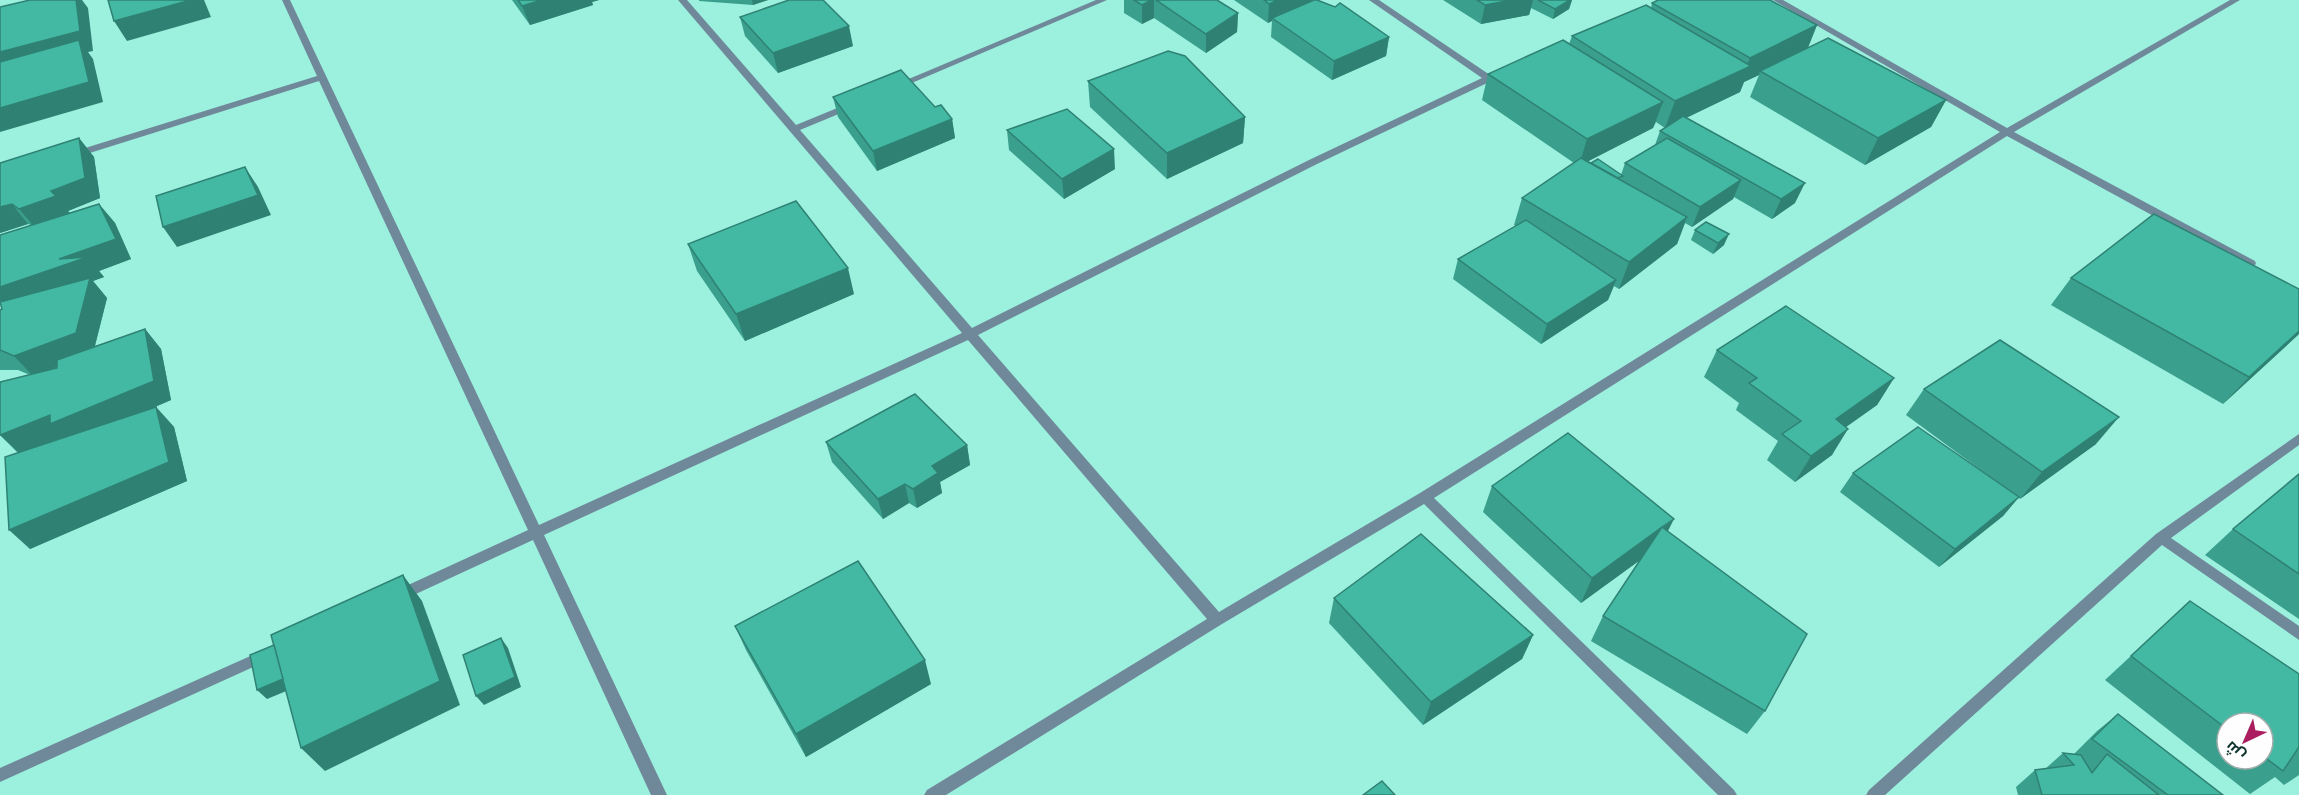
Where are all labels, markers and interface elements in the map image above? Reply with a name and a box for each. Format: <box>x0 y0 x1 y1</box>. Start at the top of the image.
north arrow <box>2215 711 2275 771</box>
text: ش <box>2222 736 2250 765</box>

